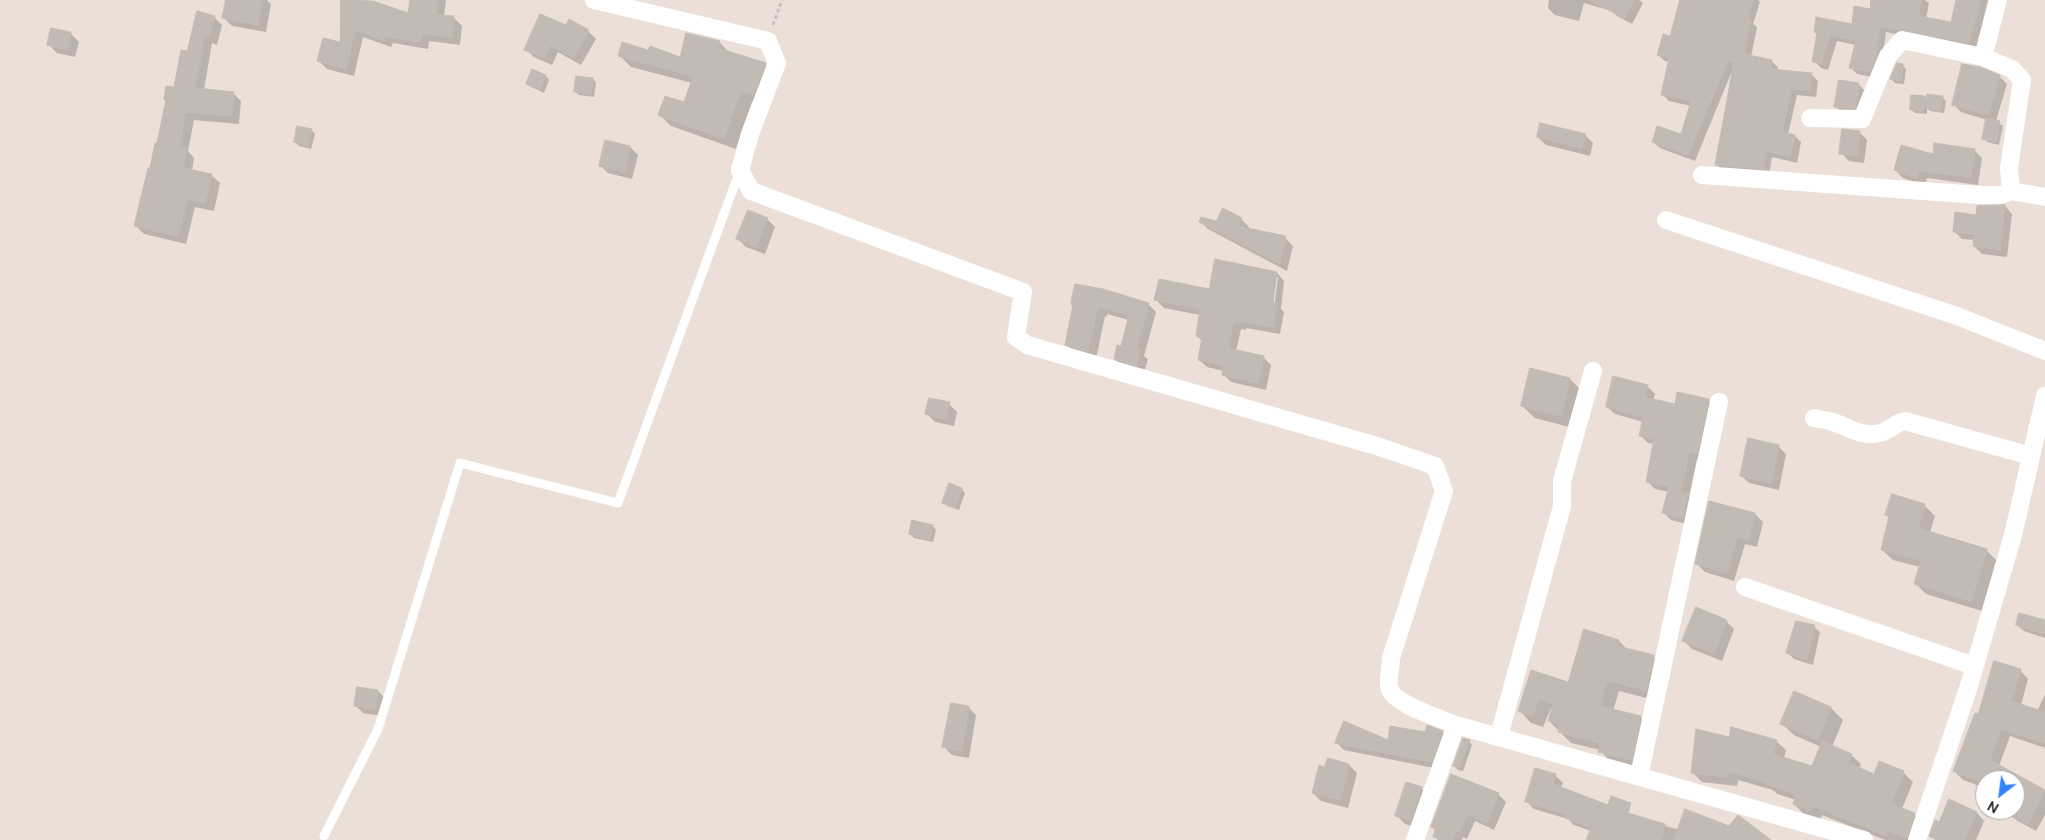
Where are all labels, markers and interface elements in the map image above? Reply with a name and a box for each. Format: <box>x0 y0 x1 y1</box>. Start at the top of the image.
north arrow <box>1975 770 2025 820</box>
text: N <box>1984 798 2002 817</box>

